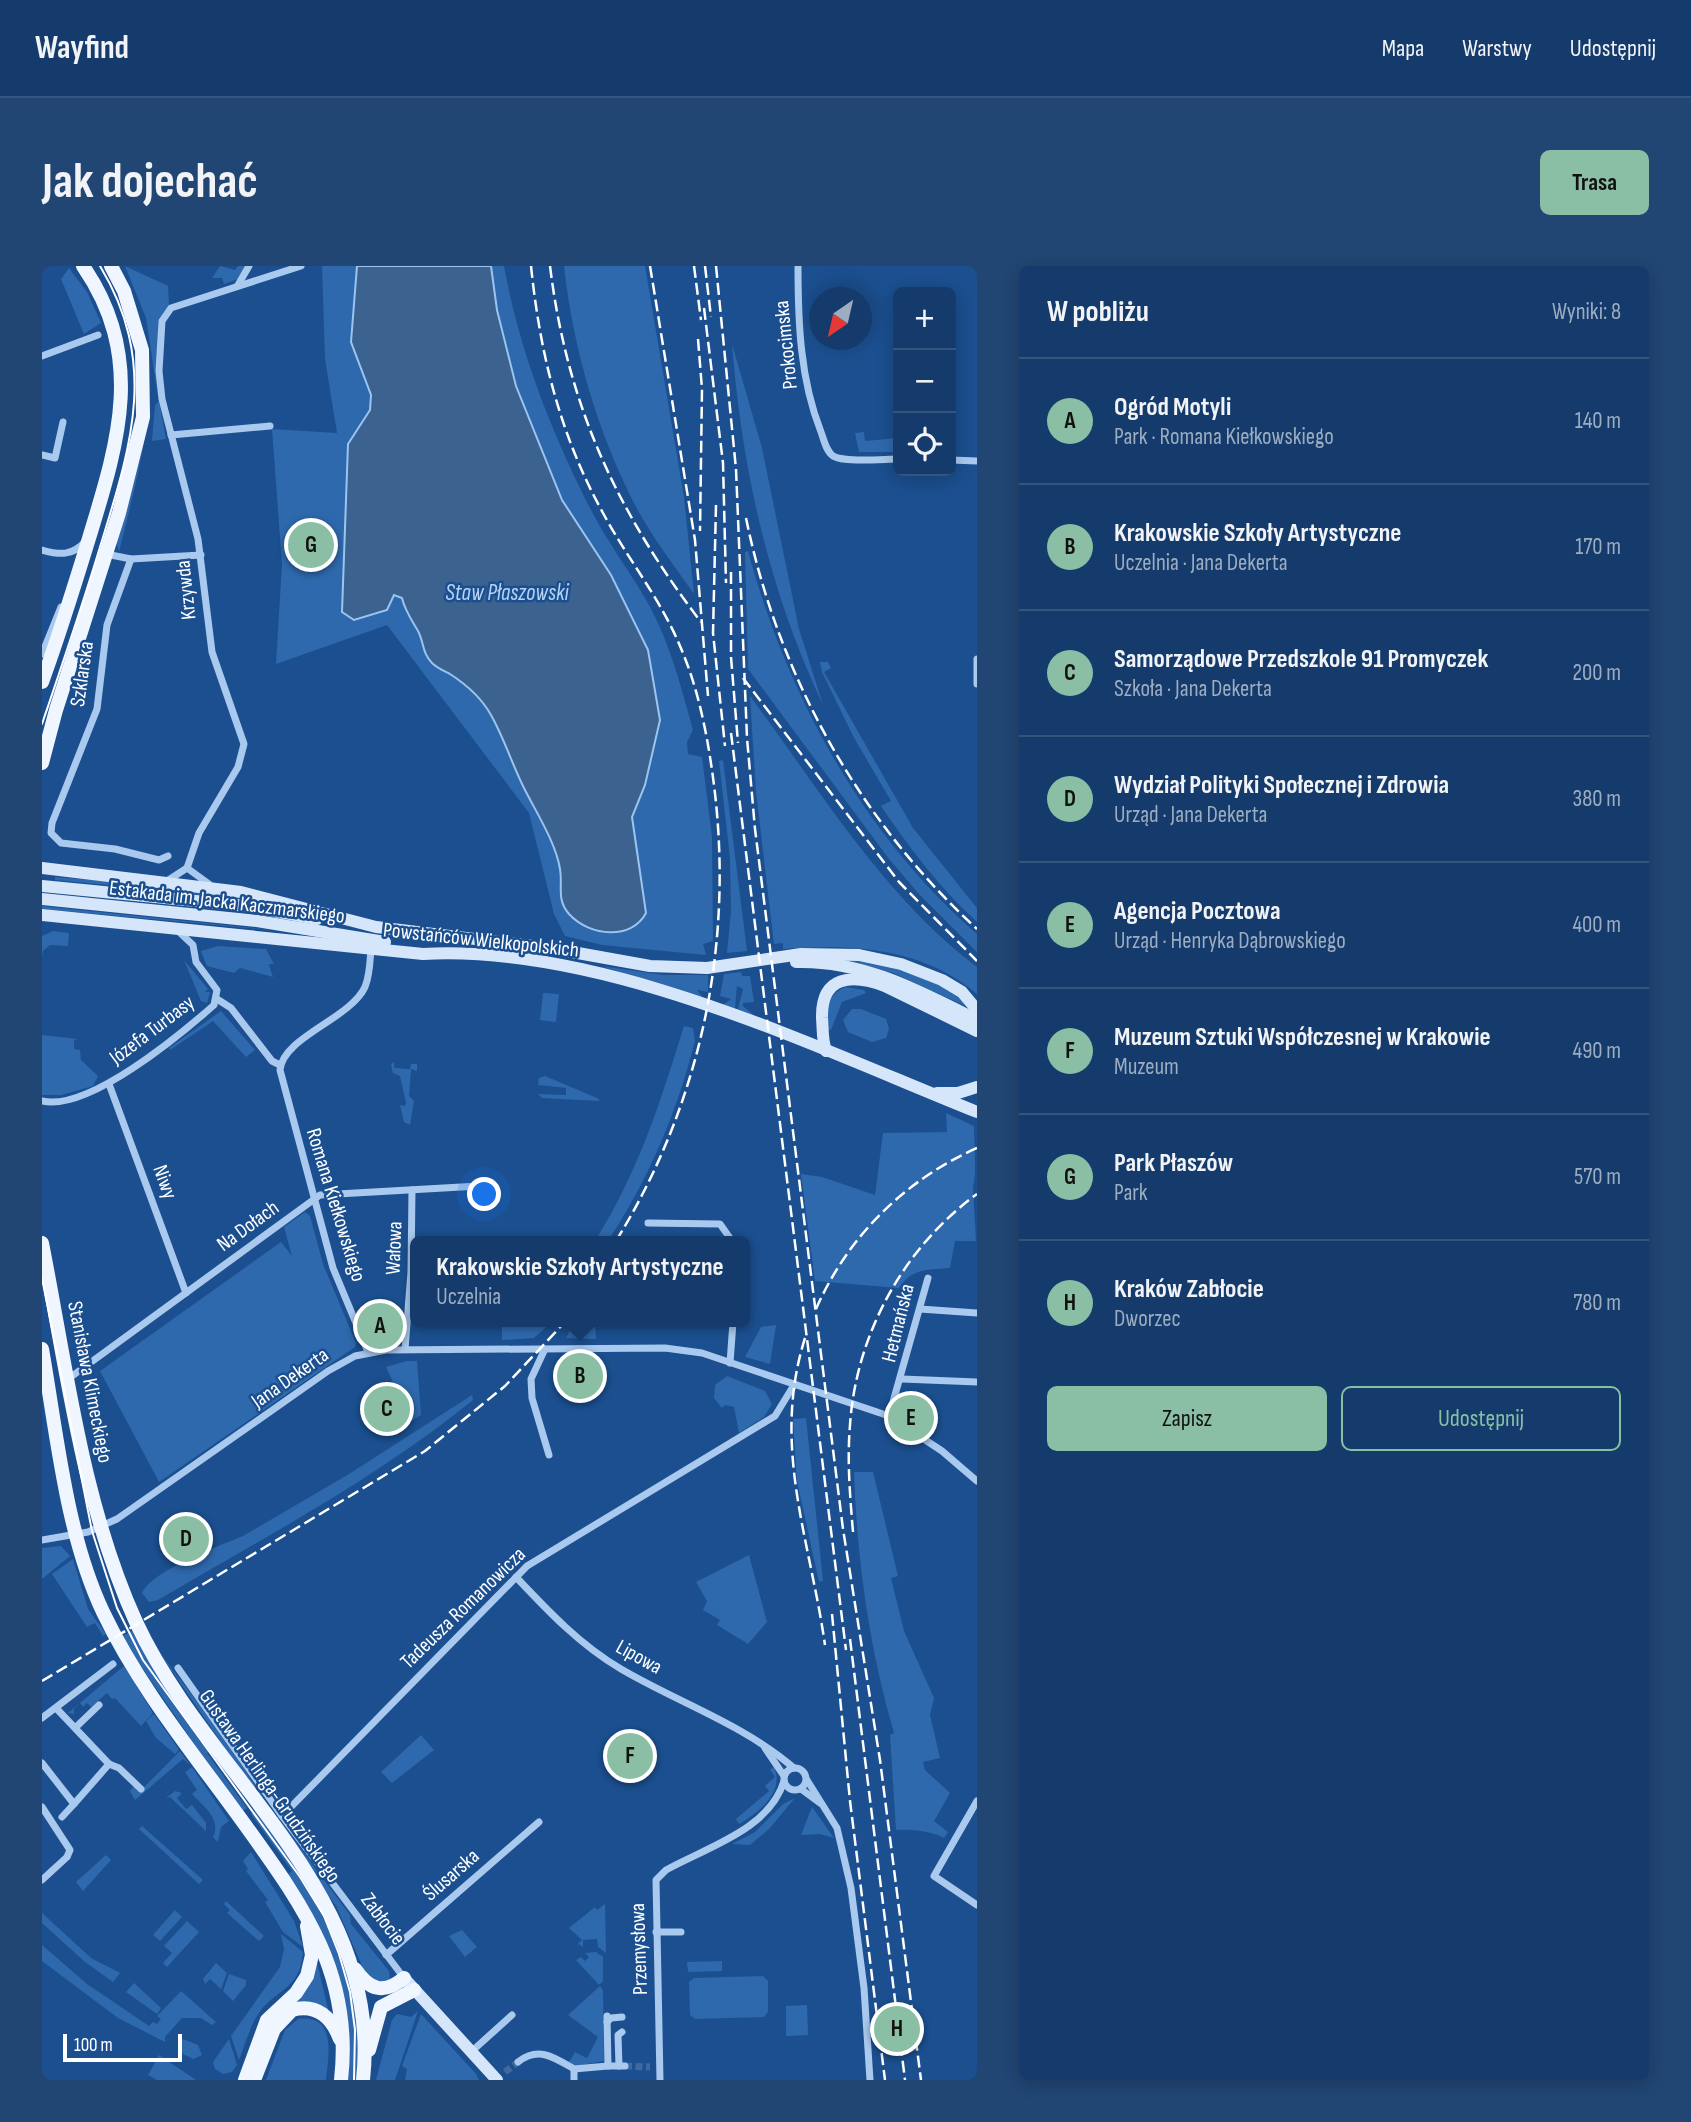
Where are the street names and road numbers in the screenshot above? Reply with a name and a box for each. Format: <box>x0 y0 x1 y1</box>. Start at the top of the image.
street label: Prokocimska <box>769 299 803 391</box>
street label: Krzywda <box>170 559 202 621</box>
street label: Szklarska <box>65 640 99 708</box>
street label: Estakada im. Jacka Kaczmarskiego <box>108 875 346 929</box>
street label: Powstańców Wielkopolskich <box>382 917 580 963</box>
street label: Józefa Turbasy <box>104 990 199 1071</box>
street label: Romana Kiełkowskiego <box>301 1125 371 1285</box>
street label: Niwy <box>147 1162 183 1202</box>
street label: Na Dołach <box>212 1195 284 1257</box>
street label: Wałowa <box>381 1221 407 1275</box>
street label: Hetmańska <box>876 1281 920 1365</box>
street label: Stanisława Klimeckiego <box>62 1299 118 1465</box>
street label: Jana Dekerta <box>246 1342 333 1414</box>
street label: Tadeusza Romanowicza <box>395 1542 531 1674</box>
street label: Lipowa <box>612 1634 666 1680</box>
street label: Gustawa Herlinga-Grudzińskiego <box>194 1685 346 1887</box>
street label: Ślusarska <box>418 1844 484 1906</box>
street label: Zabłocie <box>355 1888 411 1950</box>
street label: Przemysłowa <box>625 1903 653 1995</box>

